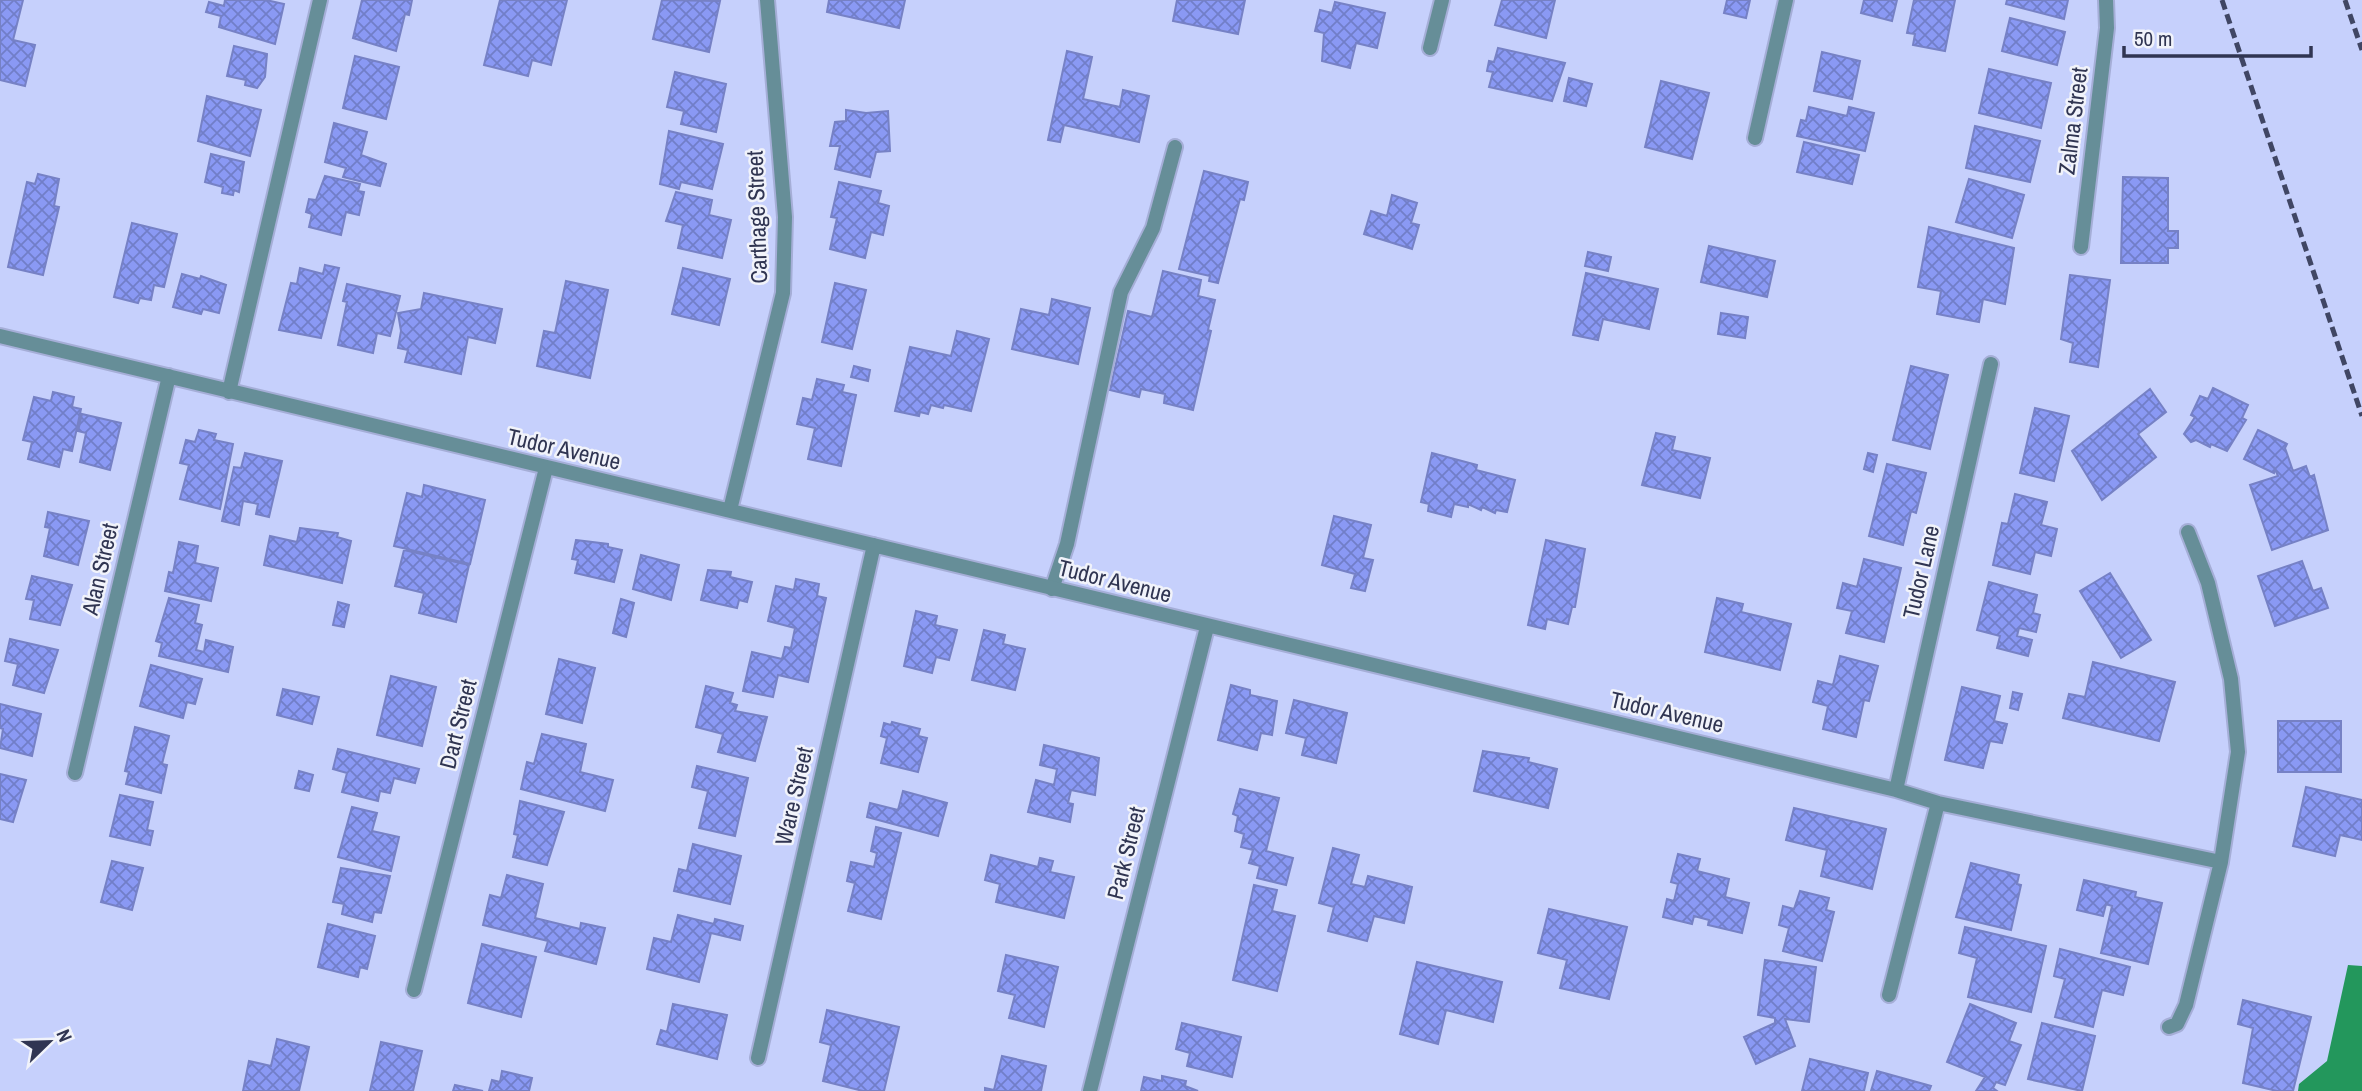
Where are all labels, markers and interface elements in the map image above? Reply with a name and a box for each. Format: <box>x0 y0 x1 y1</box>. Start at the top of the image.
scale bar <box>2124 14 2311 58</box>
text: 50 m <box>2134 24 2172 53</box>
street label: Zalma Street <box>2051 65 2094 176</box>
street label: Carthage Street <box>739 150 774 284</box>
street label: Tudor Avenue <box>504 420 624 477</box>
street label: Alan Street <box>74 520 125 619</box>
street label: Tudor Lane <box>1895 522 1946 622</box>
street label: Tudor Avenue <box>1055 552 1175 610</box>
street label: Dart Street <box>431 676 484 772</box>
street label: Tudor Avenue <box>1607 683 1727 740</box>
street label: Ware Street <box>767 744 820 848</box>
street label: Park Street <box>1099 803 1152 902</box>
north arrow <box>14 1007 84 1077</box>
text: N <box>50 1025 79 1046</box>

